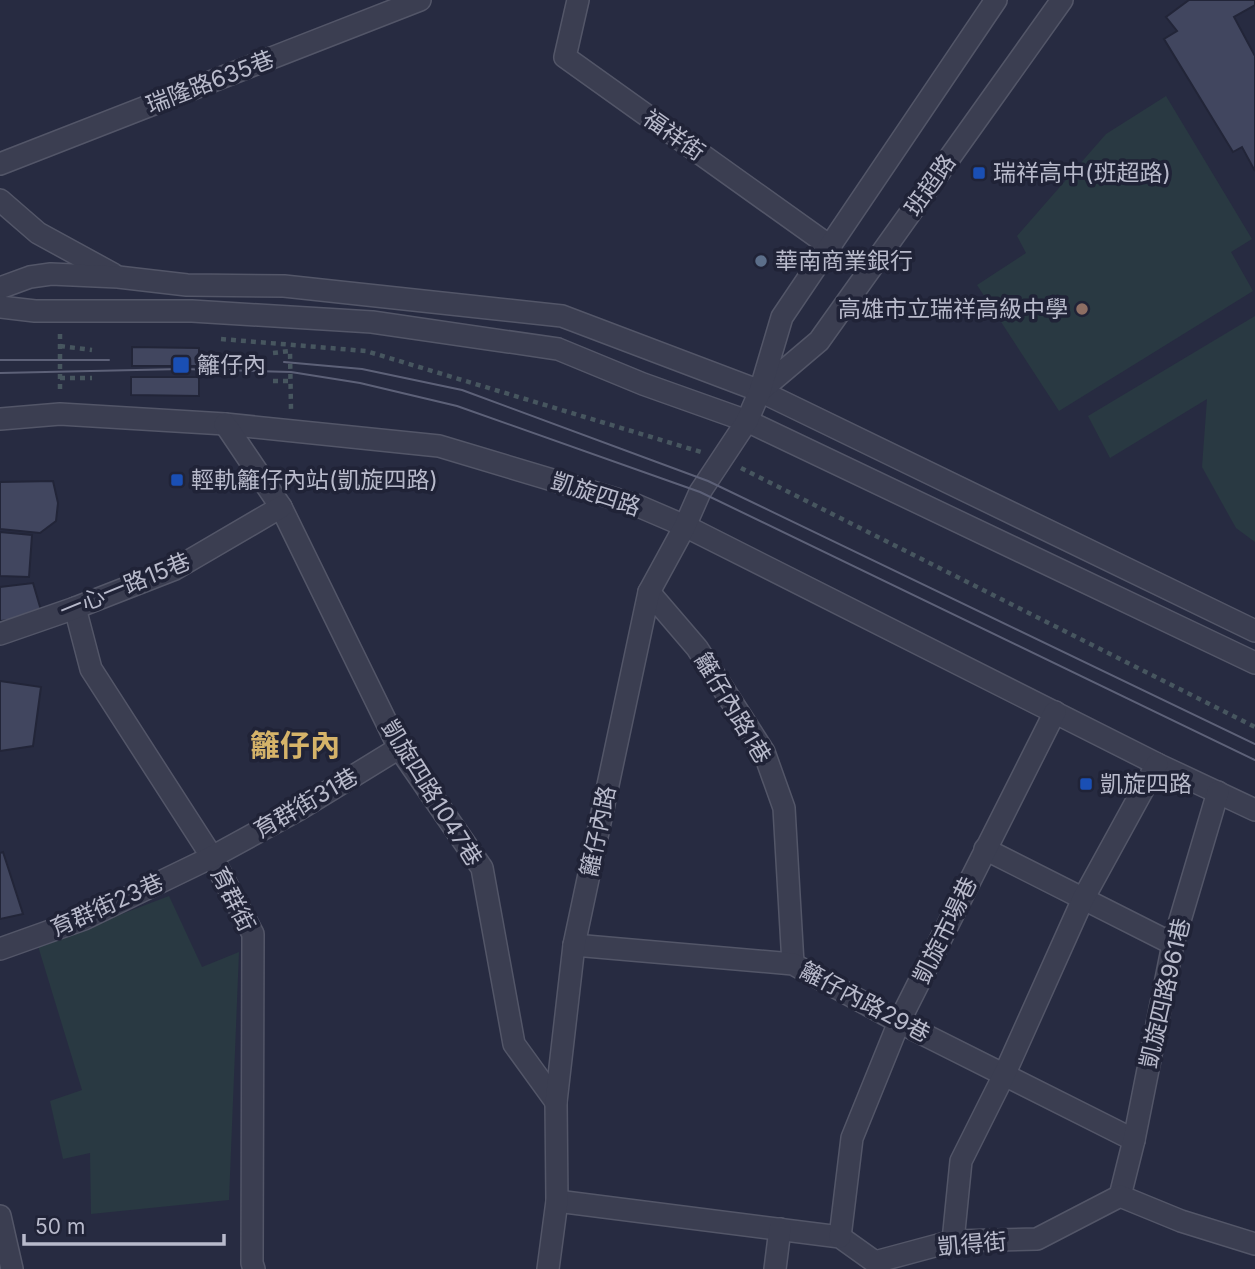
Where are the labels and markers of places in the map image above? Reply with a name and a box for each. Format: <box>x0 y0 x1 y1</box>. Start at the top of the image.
place label: 瑞祥高中(班超路) <box>993 159 1171 187</box>
marker: 瑞祥高中(班超路) <box>971 165 987 181</box>
place label: 華南商業銀行 <box>775 247 913 275</box>
marker: 華南商業銀行 <box>753 253 769 269</box>
place label: 高雄市立瑞祥高級中學 <box>838 295 1068 323</box>
marker: 高雄市立瑞祥高級中學 <box>1074 301 1090 317</box>
place label: 籬仔內 <box>197 351 266 379</box>
marker: 籬仔內 <box>171 355 191 375</box>
place label: 輕軌籬仔內站(凱旋四路) <box>191 466 438 494</box>
marker: 輕軌籬仔內站(凱旋四路) <box>169 472 185 488</box>
place label: 凱旋四路 <box>1100 770 1192 798</box>
marker: 凱旋四路 <box>1078 776 1094 792</box>

